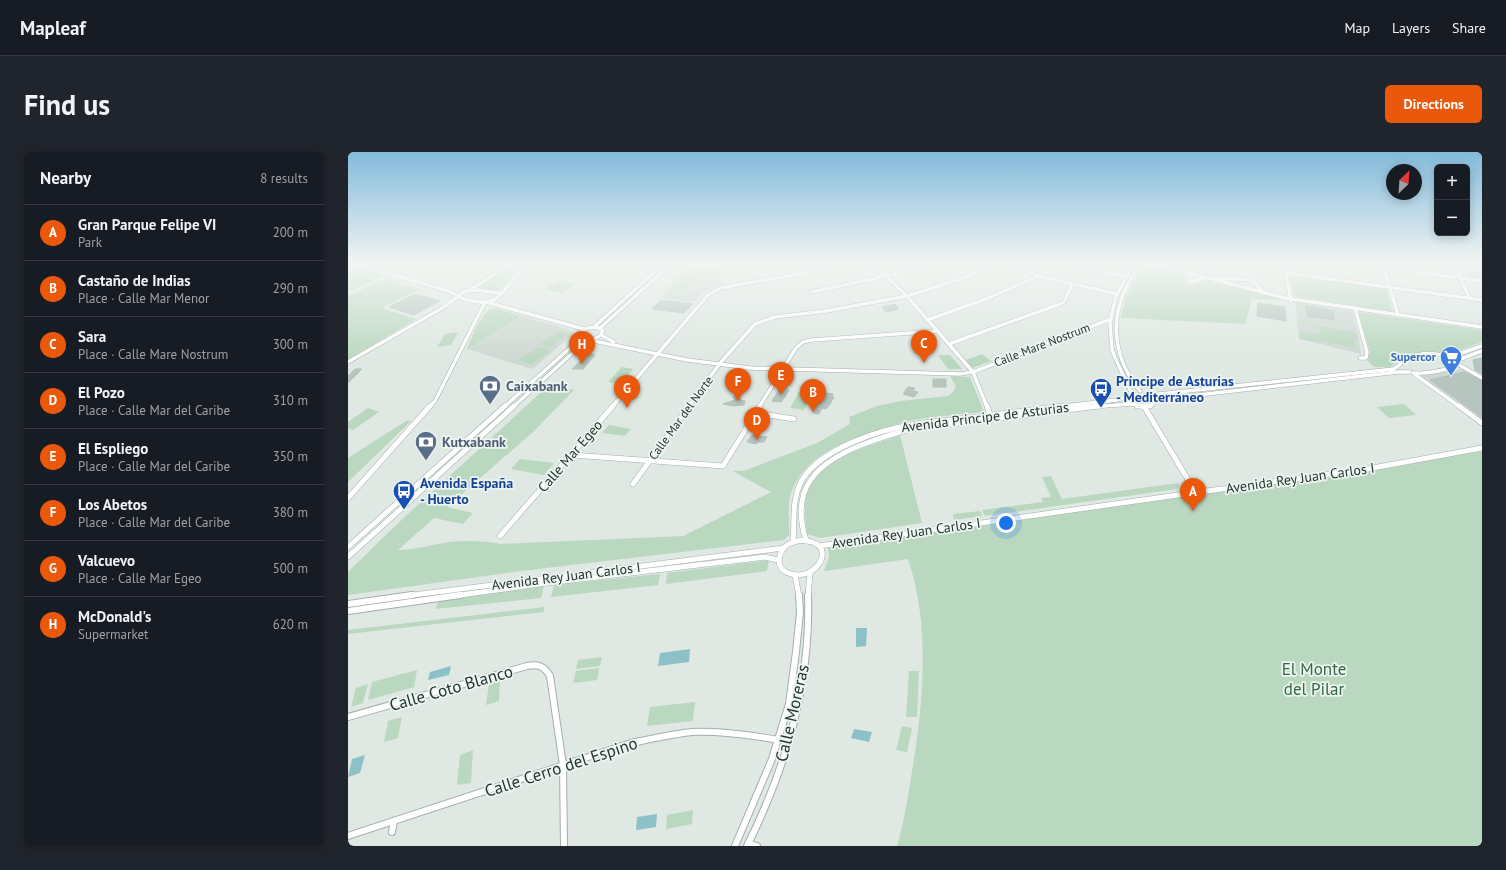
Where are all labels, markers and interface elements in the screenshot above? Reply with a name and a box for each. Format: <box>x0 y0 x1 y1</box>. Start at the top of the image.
text: Mapleaf <box>20 16 86 40</box>
text: Map <box>1344 19 1370 37</box>
text: Layers <box>1392 19 1430 37</box>
text: Share <box>1452 19 1486 37</box>
button: Directions <box>1385 85 1482 123</box>
text: Find us <box>24 86 110 123</box>
north arrow <box>1386 164 1422 200</box>
map controls <box>1434 164 1470 236</box>
button: + <box>1434 164 1470 200</box>
text: Nearby <box>40 167 91 189</box>
text: 8 results <box>260 170 308 187</box>
button: − <box>1434 200 1470 236</box>
text: Gran Parque Felipe VI <box>78 215 216 234</box>
text: A <box>49 224 57 241</box>
text: 200 m <box>273 224 308 241</box>
text: Park <box>78 234 102 251</box>
text: Castaño de Indias <box>78 271 191 290</box>
text: B <box>49 280 57 297</box>
text: 290 m <box>273 280 308 297</box>
text: Place · Calle Mar Menor <box>78 290 209 307</box>
street label: Calle Mare Nostrum <box>992 319 1092 370</box>
text: Sara <box>78 327 106 346</box>
pin: C <box>911 330 937 363</box>
pin: H <box>569 331 595 364</box>
text: C <box>49 336 57 353</box>
text: 300 m <box>273 336 308 353</box>
supermarket icon: Supercor <box>1438 344 1464 377</box>
text: Place · Calle Mare Nostrum <box>78 346 228 363</box>
place label: Supercor <box>1391 349 1437 364</box>
pin: E <box>768 362 794 395</box>
pin: F <box>725 368 751 401</box>
place label: Príncipe de Asturias - Mediterráneo <box>1116 372 1234 406</box>
bank icon: Caixabank <box>477 373 503 406</box>
street label: Calle Mar del Norte <box>645 373 716 463</box>
pin: G <box>614 375 640 408</box>
bus stop icon: Príncipe de Asturias - Mediterráneo <box>1088 376 1114 409</box>
place label: Caixabank <box>506 377 568 395</box>
pin: B <box>800 379 826 412</box>
text: El Pozo <box>78 383 125 402</box>
text: D <box>49 392 57 409</box>
text: 310 m <box>273 392 308 409</box>
street label: Avenida Príncipe de Asturias <box>900 398 1070 436</box>
text: Place · Calle Mar del Caribe <box>78 402 230 419</box>
pin: D <box>744 407 770 440</box>
street label: Calle Mar Egeo <box>534 416 606 496</box>
bank icon: Kutxabank <box>413 429 439 462</box>
place label: Kutxabank <box>442 433 506 451</box>
text: El Espliego <box>78 439 148 458</box>
text: E <box>50 448 56 465</box>
text: 350 m <box>273 448 308 465</box>
text: Place · Calle Mar del Caribe <box>78 458 230 475</box>
street label: Avenida Rey Juan Carlos I <box>1224 459 1376 497</box>
place label: Avenida España - Huerto <box>420 474 513 508</box>
bus stop icon: Avenida España - Huerto <box>391 478 417 511</box>
pin: A <box>1180 478 1206 511</box>
text: Los Abetos <box>78 495 147 514</box>
text: F <box>50 504 56 521</box>
text: 380 m <box>273 504 308 521</box>
your location <box>996 513 1016 533</box>
text: Place · Calle Mar del Caribe <box>78 514 230 531</box>
street label: Avenida Rey Juan Carlos I <box>830 514 982 552</box>
text: Valcuevo <box>78 551 135 570</box>
street label: Avenida Rey Juan Carlos I <box>490 558 642 594</box>
text: G <box>49 560 57 577</box>
text: 500 m <box>273 560 308 577</box>
text: Place · Calle Mar Egeo <box>78 570 201 587</box>
text: McDonald's <box>78 607 151 626</box>
text: H <box>49 616 57 633</box>
text: 620 m <box>273 616 308 633</box>
text: Supermarket <box>78 626 148 643</box>
park label: El Monte del Pilar <box>1282 658 1346 700</box>
street label: Calle Coto Blanco <box>387 660 515 716</box>
street label: Calle Moreras <box>770 662 814 764</box>
street label: Calle Cerro del Espino <box>482 732 640 802</box>

